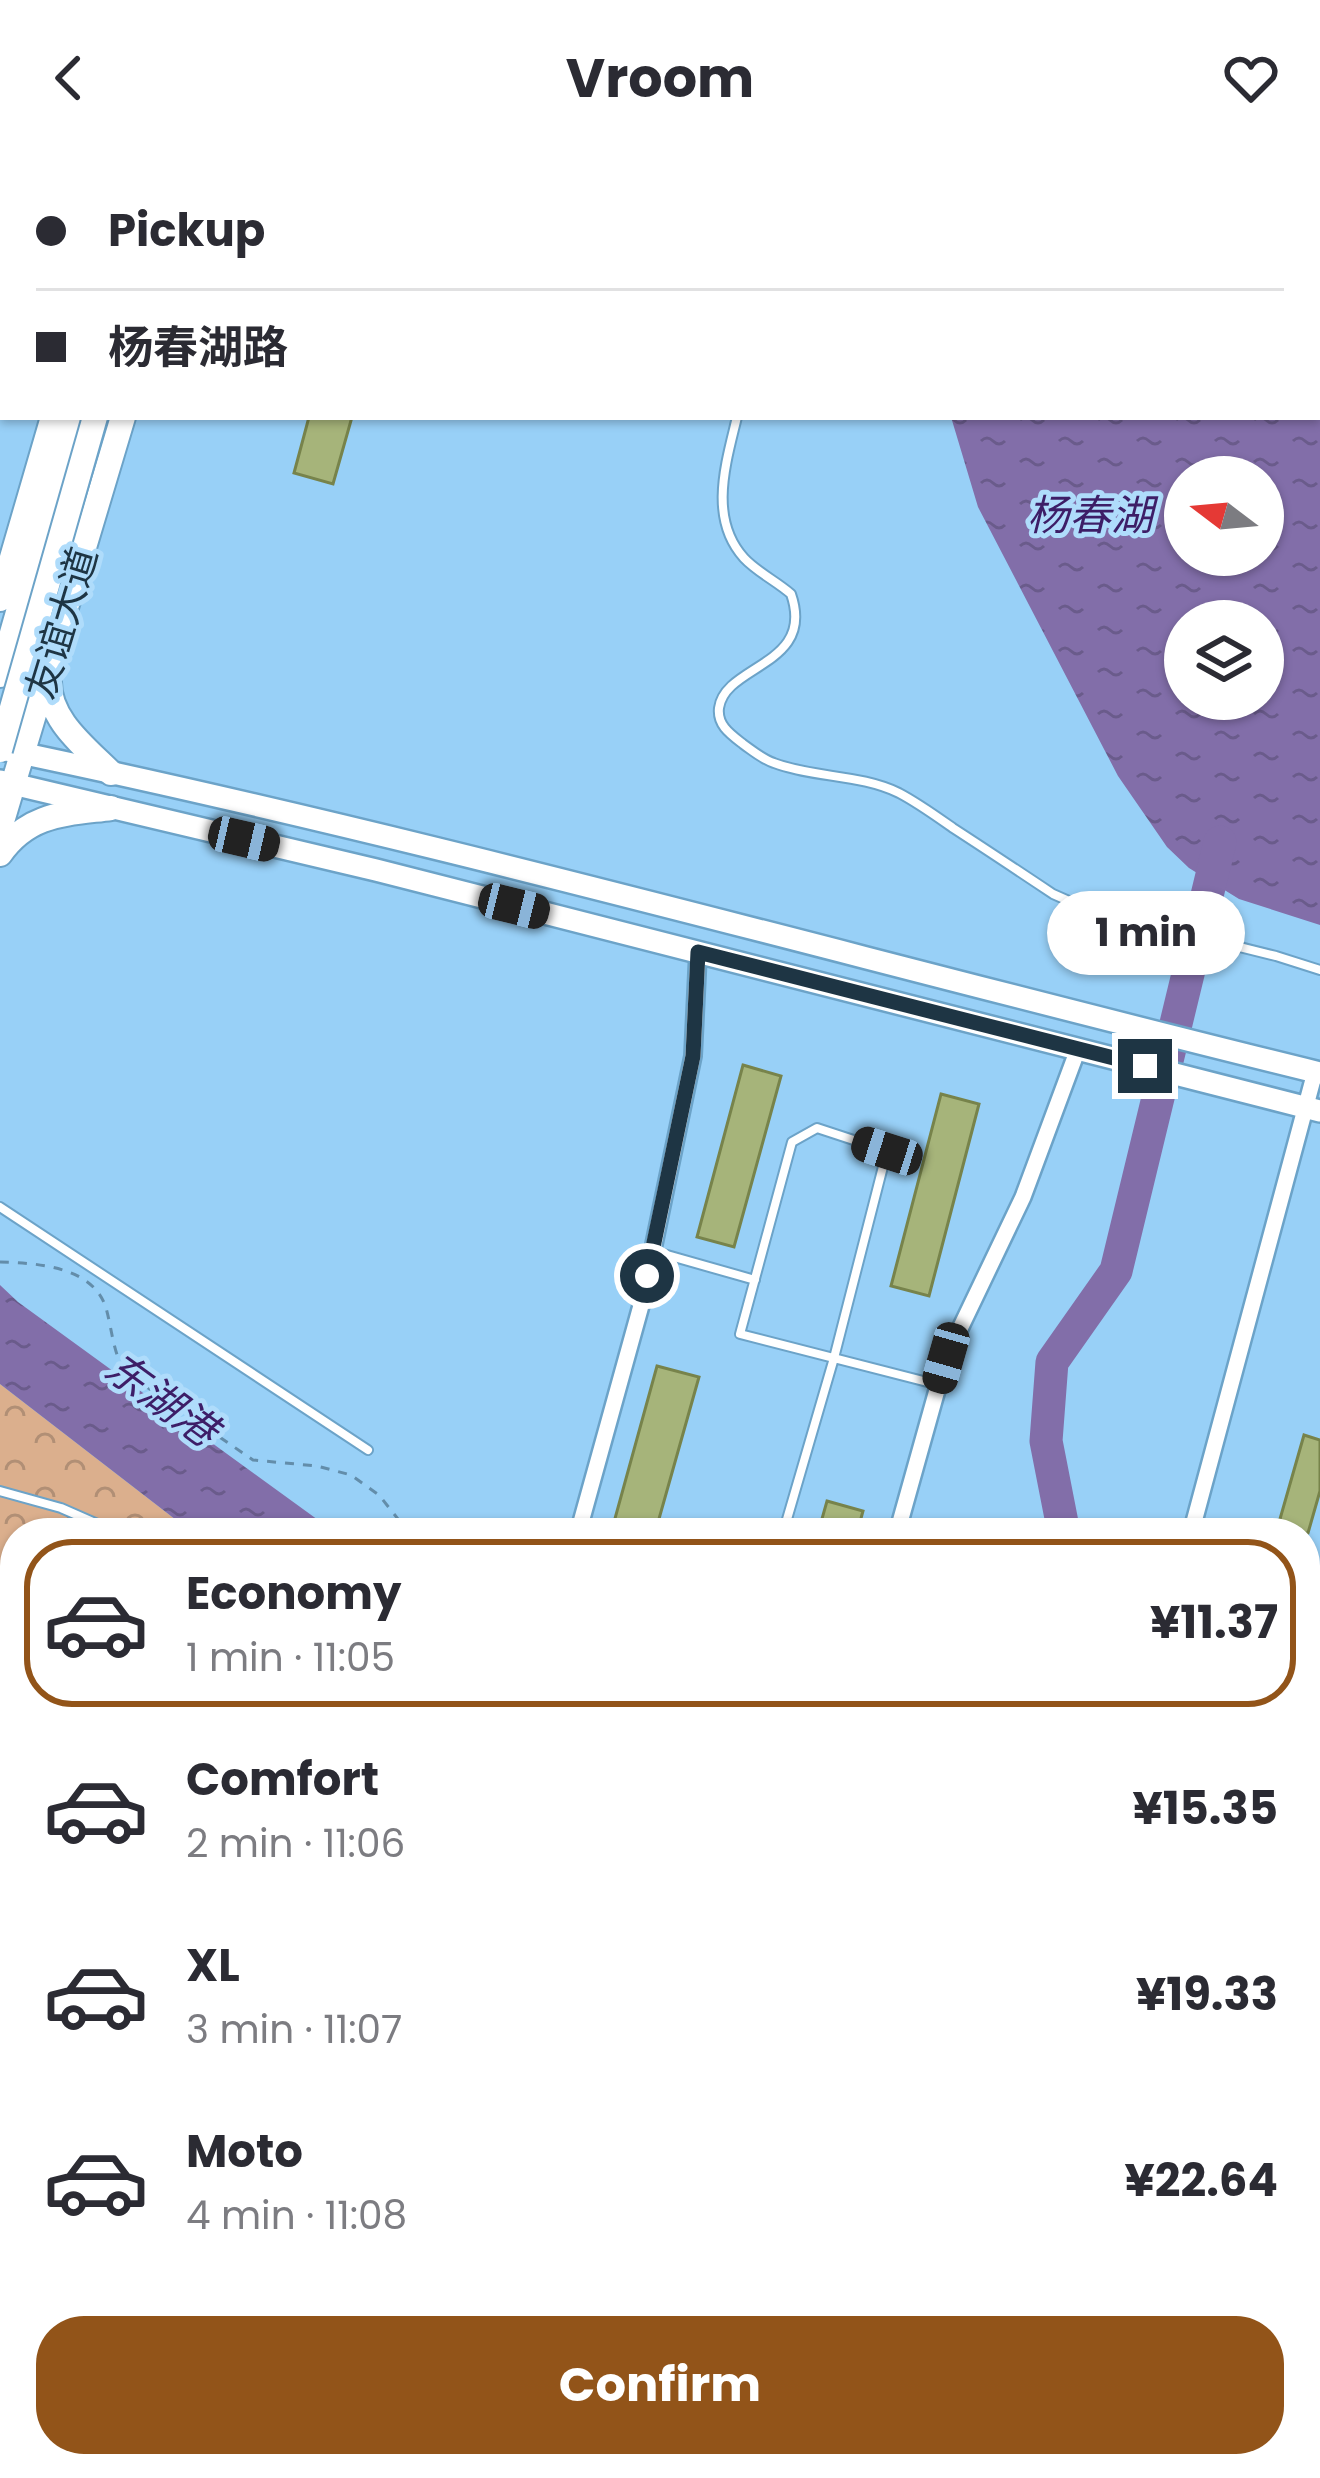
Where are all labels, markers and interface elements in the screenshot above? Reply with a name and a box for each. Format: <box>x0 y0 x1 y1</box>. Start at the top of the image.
text: Vroom <box>566 40 754 116</box>
icon: back <box>36 45 102 111</box>
icon: heart <box>1218 45 1284 111</box>
text: Pickup <box>108 199 265 262</box>
text: 杨春湖路 <box>108 316 288 379</box>
north arrow <box>1164 456 1284 576</box>
map controls <box>1164 456 1284 720</box>
water label: 杨春湖 <box>1027 486 1159 545</box>
street label: 友谊大道 <box>13 540 111 706</box>
button: layers <box>1164 600 1284 720</box>
car <box>205 813 283 865</box>
car <box>475 880 553 932</box>
callout: 1 min <box>1046 892 1244 976</box>
text: 1 min <box>1095 905 1197 960</box>
route end <box>1118 1039 1172 1093</box>
car <box>847 1123 927 1179</box>
route start <box>620 1249 674 1303</box>
car <box>919 1318 973 1398</box>
water label: 东湖港 <box>93 1338 233 1463</box>
text: Economy <box>186 1562 401 1625</box>
icon: car <box>42 1569 150 1677</box>
text: ¥11.37 <box>1150 1591 1278 1654</box>
text: 1 min · 11:05 <box>186 1630 395 1685</box>
text: Comfort <box>186 1748 379 1811</box>
icon: car <box>42 1755 150 1863</box>
text: ¥15.35 <box>1132 1777 1278 1840</box>
text: 2 min · 11:06 <box>186 1816 405 1871</box>
text: XL <box>186 1934 240 1997</box>
icon: car <box>42 1941 150 2049</box>
text: ¥19.33 <box>1136 1963 1278 2026</box>
text: 3 min · 11:07 <box>186 2002 402 2057</box>
text: Moto <box>186 2120 303 2183</box>
icon: car <box>42 2127 150 2235</box>
text: ¥22.64 <box>1125 2149 1278 2212</box>
text: 4 min · 11:08 <box>186 2188 407 2243</box>
button: Confirm <box>36 2316 1284 2454</box>

